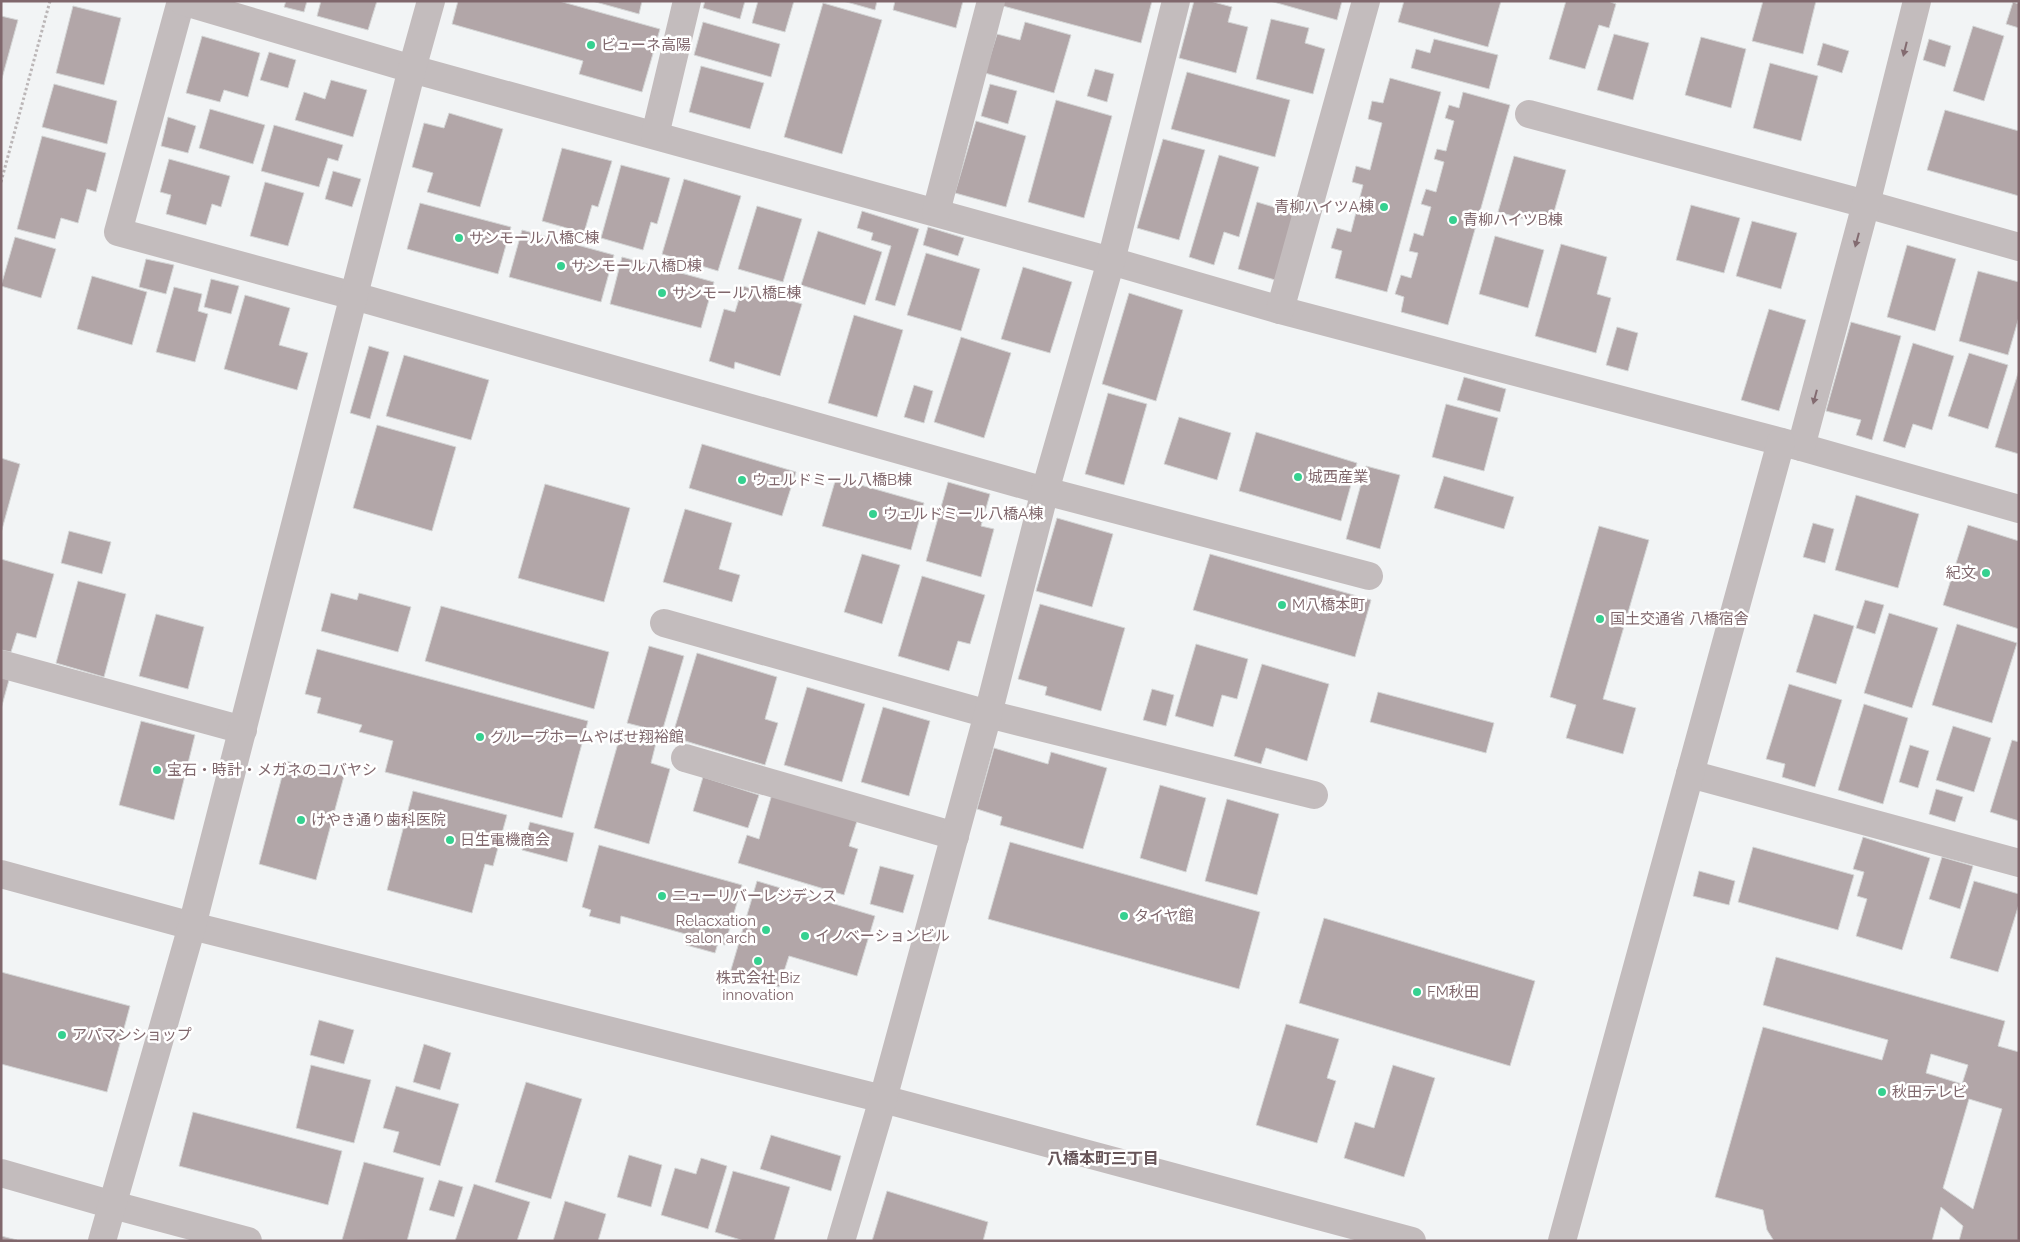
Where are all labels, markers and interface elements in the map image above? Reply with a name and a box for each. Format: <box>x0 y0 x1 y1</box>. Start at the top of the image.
place label: ビューネ高陽 <box>601 36 691 54</box>
marker: ビューネ高陽 <box>585 39 597 51</box>
one-way arrow <box>1901 41 1909 56</box>
place label: 青柳ハイツA棟 <box>1274 198 1374 216</box>
marker: 青柳ハイツA棟 <box>1378 201 1390 213</box>
place label: 青柳ハイツB棟 <box>1463 211 1563 229</box>
marker: 青柳ハイツB棟 <box>1447 214 1459 226</box>
place label: サンモール八橋C棟 <box>469 229 599 247</box>
marker: サンモール八橋C棟 <box>453 232 465 244</box>
one-way arrow <box>1853 233 1861 248</box>
place label: サンモール八橋D棟 <box>571 257 702 275</box>
marker: サンモール八橋D棟 <box>555 260 567 272</box>
place label: サンモール八橋E棟 <box>672 284 801 302</box>
marker: サンモール八橋E棟 <box>656 287 668 299</box>
one-way arrow <box>1811 390 1819 405</box>
place label: 城西産業 <box>1308 468 1368 486</box>
place label: ウェルドミール八橋B棟 <box>752 471 912 489</box>
marker: 城西産業 <box>1292 471 1304 483</box>
marker: ウェルドミール八橋B棟 <box>736 474 748 486</box>
place label: ウェルドミール八橋A棟 <box>883 505 1043 523</box>
marker: ウェルドミール八橋A棟 <box>867 508 879 520</box>
place label: 紀文 <box>1946 564 1976 582</box>
marker: 紀文 <box>1980 567 1992 579</box>
place label: M八橋本町 <box>1292 596 1365 614</box>
marker: M八橋本町 <box>1276 599 1288 611</box>
place label: 国土交通省 八橋宿舎 <box>1610 610 1749 628</box>
marker: 国土交通省 八橋宿舎 <box>1594 613 1606 625</box>
place label: グループホームやばせ翔裕館 <box>490 728 684 746</box>
marker: グループホームやばせ翔裕館 <box>474 731 486 743</box>
place label: 宝石・時計・メガネのコバヤシ <box>167 761 377 779</box>
marker: 宝石・時計・メガネのコバヤシ <box>151 764 163 776</box>
place label: けやき通り歯科医院 <box>311 811 446 829</box>
marker: けやき通り歯科医院 <box>295 814 307 826</box>
place label: 日生電機商会 <box>460 831 550 849</box>
marker: 日生電機商会 <box>444 834 456 846</box>
place label: ニューリバーレジデンス <box>672 887 837 905</box>
marker: ニューリバーレジデンス <box>656 890 668 902</box>
place label: タイヤ館 <box>1134 907 1194 925</box>
marker: タイヤ館 <box>1118 910 1130 922</box>
place label: Relacxation salon arch <box>676 912 756 947</box>
marker: Relacxation salon arch <box>760 924 772 936</box>
place label: イノベーションビル <box>815 927 950 945</box>
marker: イノベーションビル <box>799 930 811 942</box>
marker: 株式会社 Biz innovation <box>752 955 764 967</box>
place label: 株式会社 Biz innovation <box>716 969 800 1004</box>
place label: FM秋田 <box>1427 983 1479 1001</box>
marker: FM秋田 <box>1411 986 1423 998</box>
place label: アパマンショップ <box>72 1026 192 1044</box>
marker: アパマンショップ <box>56 1029 68 1041</box>
place label: 秋田テレビ <box>1892 1083 1967 1101</box>
marker: 秋田テレビ <box>1876 1086 1888 1098</box>
district label: 八橋本町三丁目 <box>1047 1149 1159 1168</box>

